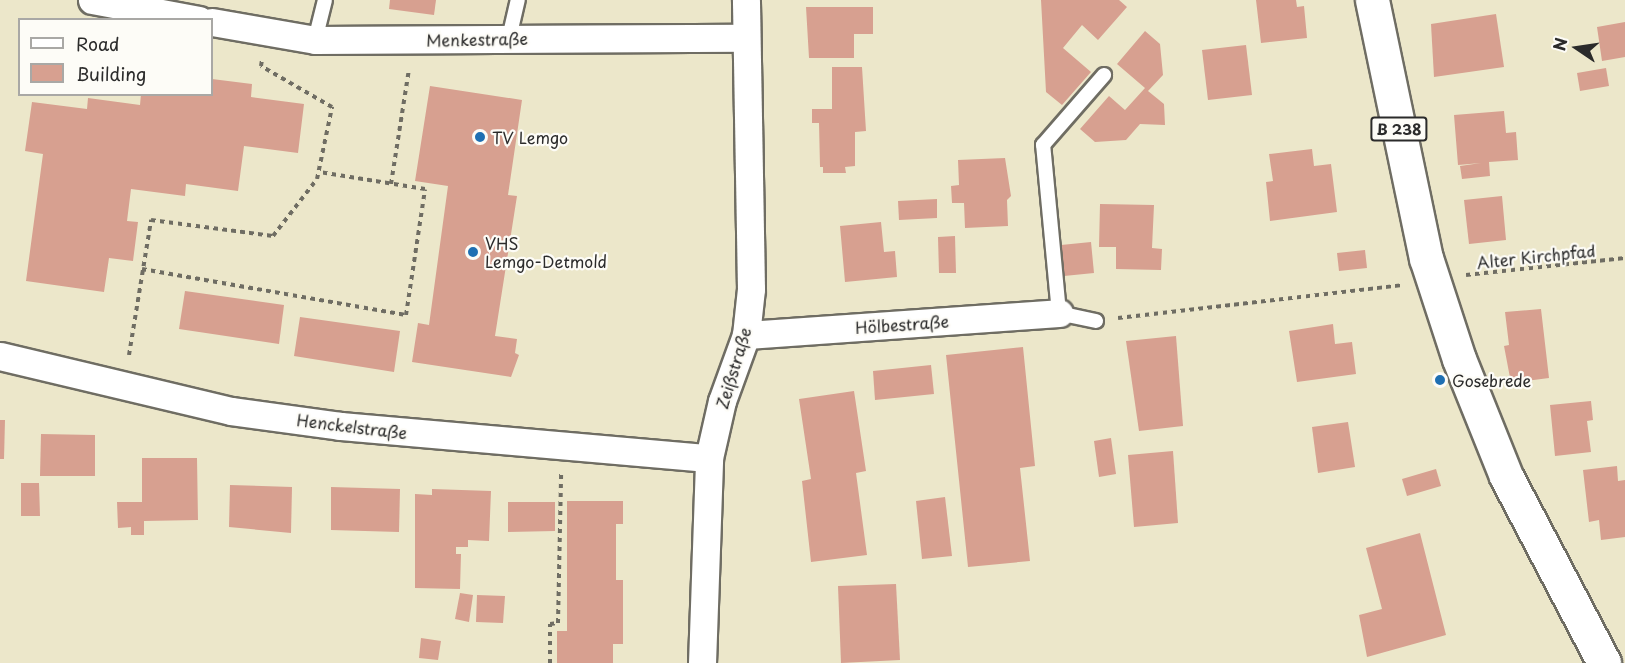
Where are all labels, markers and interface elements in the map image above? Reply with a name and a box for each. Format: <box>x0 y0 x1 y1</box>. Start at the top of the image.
legend <box>18 18 213 96</box>
north arrow <box>1547 18 1607 78</box>
street label: Menkestraße <box>426 29 528 49</box>
text: Road <box>76 30 120 57</box>
text: N <box>1546 35 1573 53</box>
text: Building <box>76 60 146 87</box>
road number: B 238 <box>1370 117 1428 141</box>
place label: TV Lemgo <box>492 127 569 147</box>
marker: TV Lemgo <box>473 130 487 144</box>
place label: VHS Lemgo-Detmold <box>485 233 607 271</box>
street label: Alter Kirchpfad <box>1476 240 1596 272</box>
marker: VHS Lemgo-Detmold <box>466 245 480 259</box>
street label: Hölbestraße <box>854 311 950 337</box>
street label: Zeißstraße <box>712 325 754 411</box>
place label: Gosebrede <box>1452 370 1531 390</box>
marker: Gosebrede <box>1433 373 1447 387</box>
street label: Henckelstraße <box>296 410 408 442</box>

